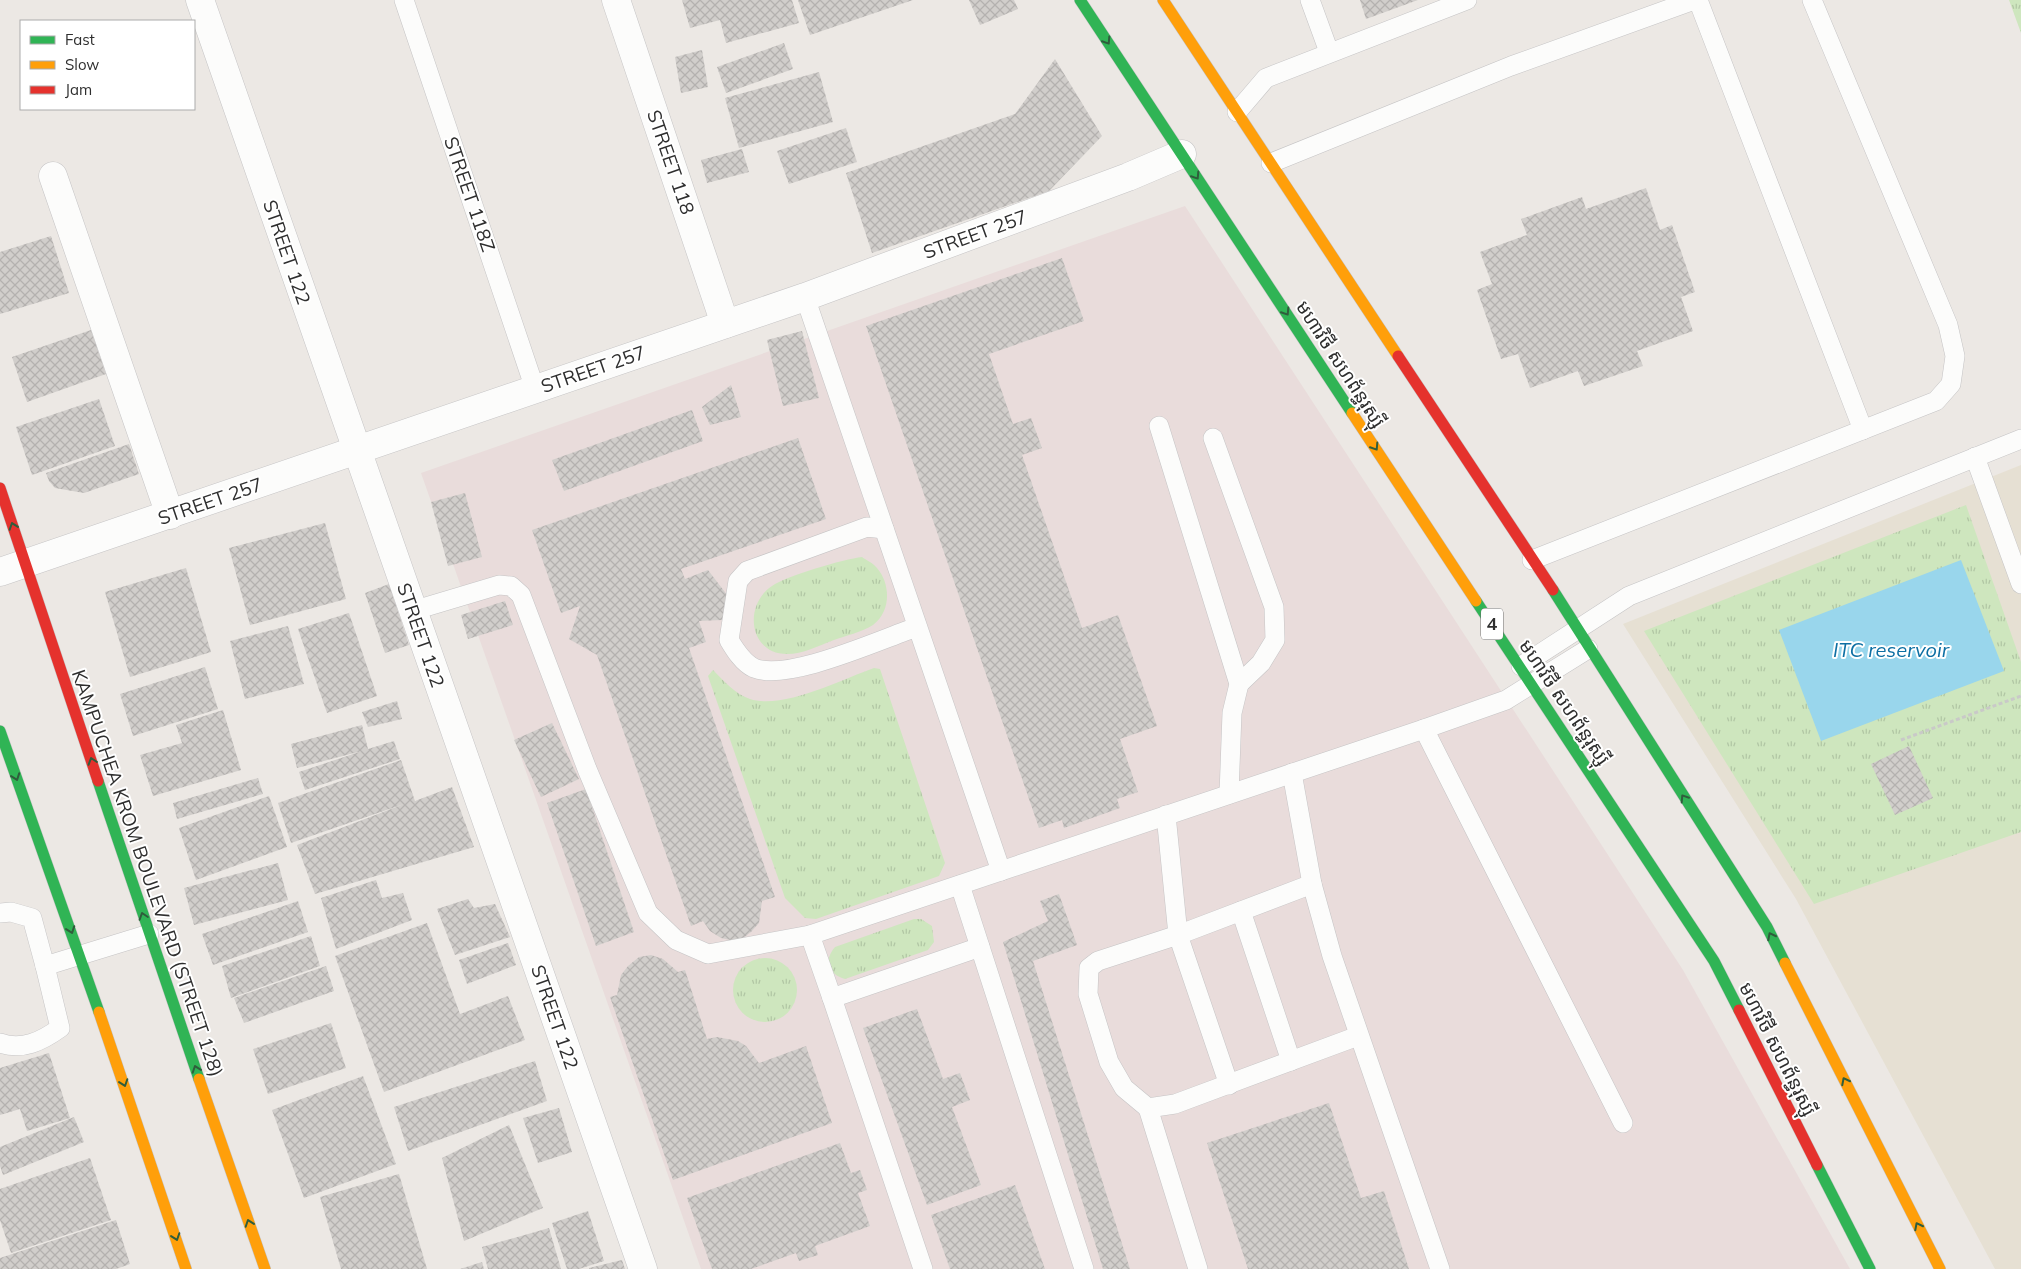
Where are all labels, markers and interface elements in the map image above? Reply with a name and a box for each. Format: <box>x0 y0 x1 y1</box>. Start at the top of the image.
legend <box>20 20 195 110</box>
text: Fast <box>65 30 95 49</box>
one-way arrow <box>1100 35 1110 44</box>
text: Slow <box>65 55 99 74</box>
text: Jam <box>65 80 92 99</box>
street label: STREET 118 <box>642 107 700 217</box>
street label: STREET 118Z <box>439 133 501 255</box>
one-way arrow <box>1190 171 1199 180</box>
street label: STREET 122 <box>258 197 316 307</box>
street label: STREET 257 <box>920 204 1030 264</box>
street label: មហាវិថី សហព័ន្ធរុស្ស៊ី <box>1286 296 1391 435</box>
one-way arrow <box>1280 306 1289 316</box>
street label: STREET 257 <box>538 340 648 398</box>
one-way arrow <box>1369 442 1378 451</box>
street label: STREET 257 <box>155 472 265 530</box>
one-way arrow <box>9 522 19 531</box>
street label: STREET 122 <box>392 580 450 690</box>
road number: 4 <box>1481 608 1503 640</box>
street label: មហាវិថី សហព័ន្ធរុស្ស៊ី <box>1509 635 1616 773</box>
water label: ITC reservoir <box>1833 637 1950 662</box>
street label: KAMPUCHEA KROM BOULEVARD (STREET 128) <box>67 666 229 1080</box>
one-way arrow <box>87 758 97 766</box>
one-way arrow <box>10 772 20 780</box>
one-way arrow <box>1681 795 1691 804</box>
one-way arrow <box>139 912 149 920</box>
one-way arrow <box>65 925 75 933</box>
one-way arrow <box>1767 932 1777 941</box>
street label: STREET 122 <box>526 962 584 1072</box>
street label: មហាវិថី សហព័ន្ធរុស្ស៊ី <box>1729 978 1822 1122</box>
one-way arrow <box>192 1066 202 1074</box>
one-way arrow <box>1841 1077 1851 1086</box>
one-way arrow <box>118 1079 128 1087</box>
one-way arrow <box>245 1219 255 1228</box>
one-way arrow <box>1914 1222 1924 1231</box>
one-way arrow <box>170 1233 180 1241</box>

